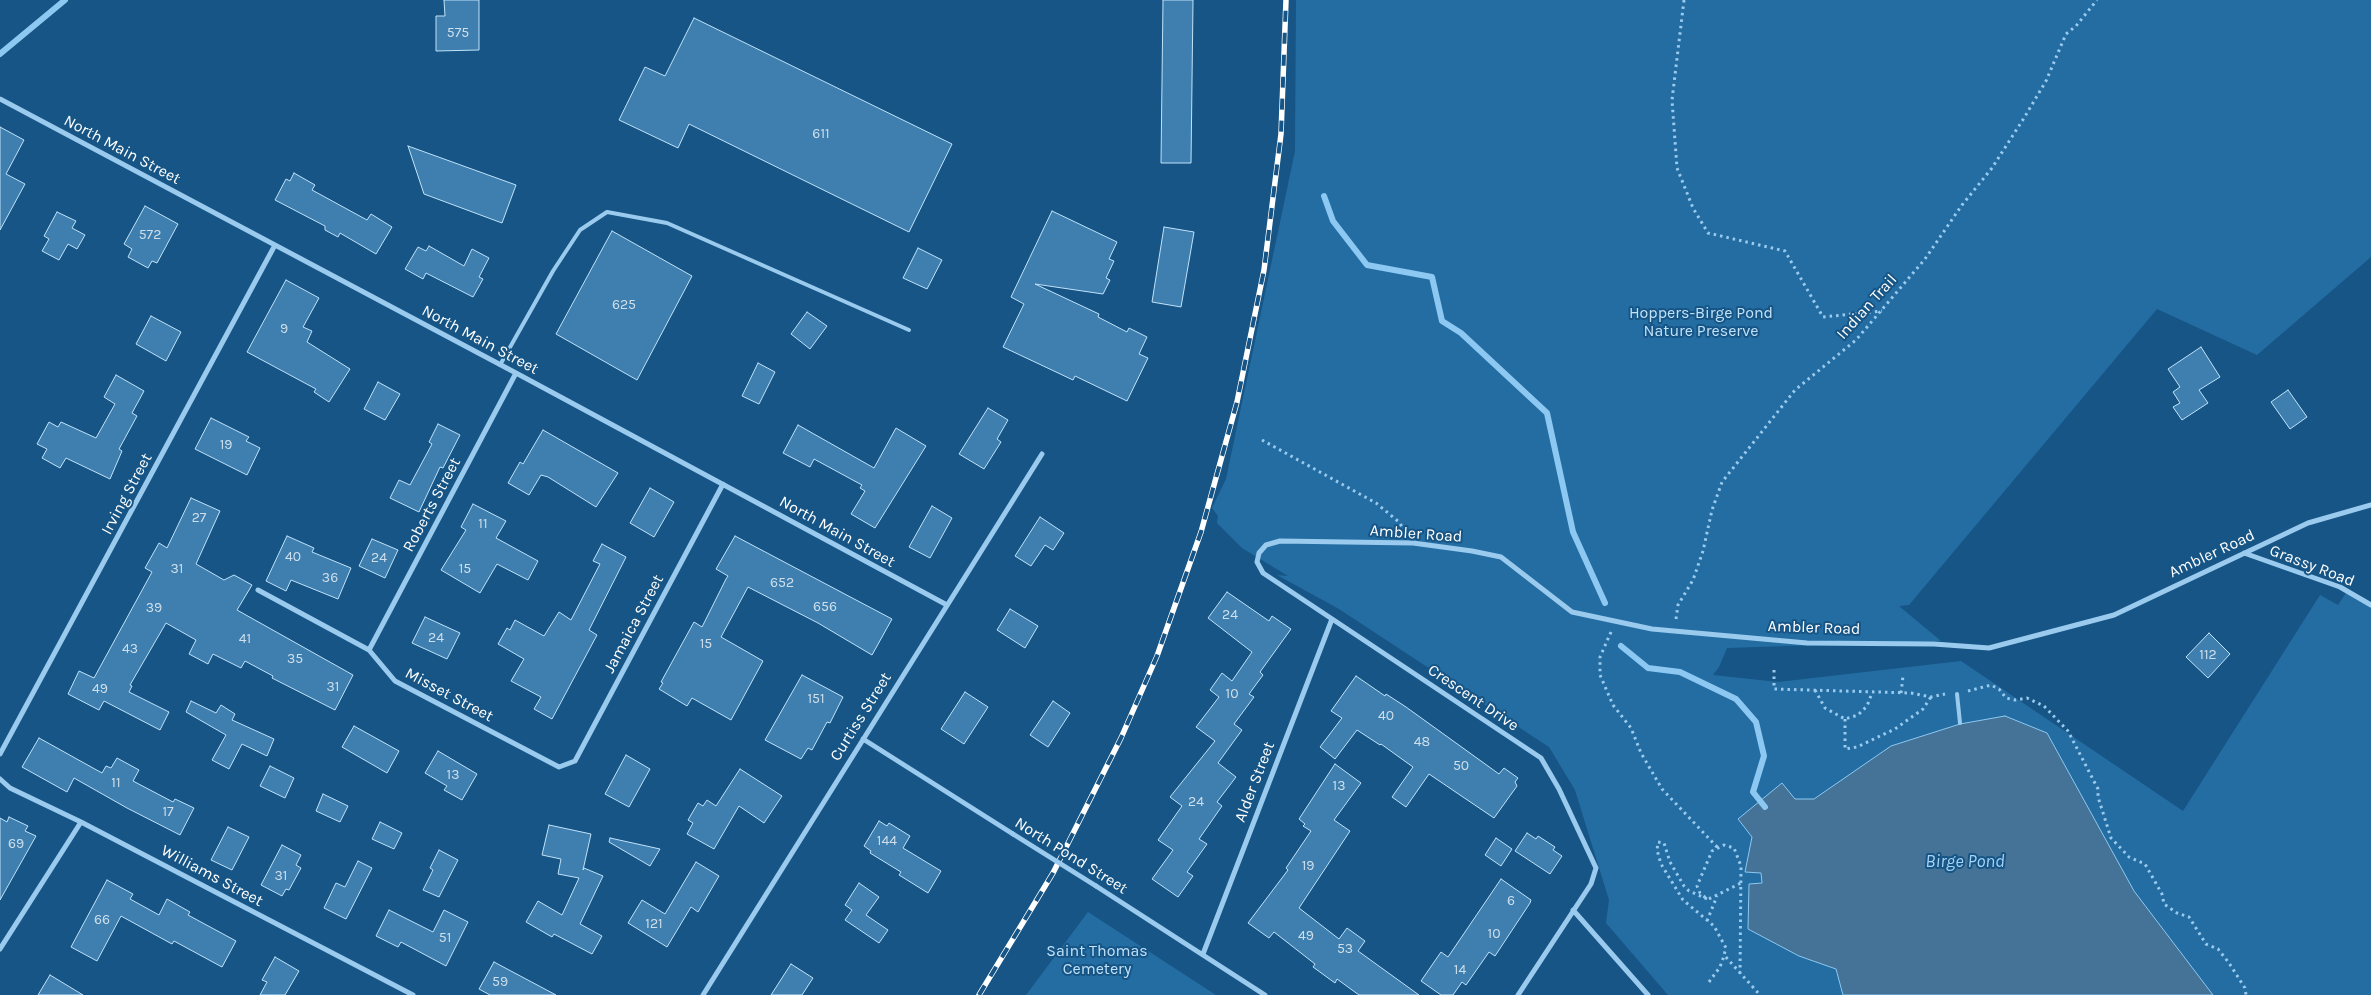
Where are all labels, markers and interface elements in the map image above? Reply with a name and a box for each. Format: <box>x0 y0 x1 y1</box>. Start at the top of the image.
house number: 575 <box>447 25 469 41</box>
street label: North Main Street <box>60 111 184 189</box>
house number: 611 <box>812 126 830 142</box>
house number: 572 <box>139 227 161 243</box>
street label: Indian Trail <box>1833 270 1901 344</box>
house number: 625 <box>612 297 636 313</box>
street label: North Main Street <box>418 301 542 379</box>
park label: Hoppers-Birge Pond Nature Preserve <box>1629 303 1773 341</box>
house number: 9 <box>280 321 288 337</box>
house number: 19 <box>220 437 232 453</box>
street label: Irving Street <box>98 450 156 538</box>
street label: Roberts Street <box>399 455 465 555</box>
street label: North Main Street <box>776 492 898 572</box>
house number: 27 <box>192 510 206 526</box>
house number: 11 <box>478 516 488 532</box>
street label: Ambler Road <box>1369 521 1463 547</box>
street label: Ambler Road <box>2166 526 2258 582</box>
street label: Grassy Road <box>2267 541 2357 591</box>
house number: 40 <box>285 549 301 565</box>
house number: 24 <box>371 550 387 566</box>
house number: 31 <box>171 561 183 577</box>
house number: 15 <box>459 561 471 577</box>
house number: 36 <box>322 570 338 586</box>
street label: Jamaica Street <box>600 572 668 676</box>
house number: 652 <box>770 575 794 591</box>
house number: 656 <box>813 599 837 615</box>
house number: 39 <box>146 600 162 616</box>
house number: 24 <box>1222 607 1238 623</box>
street label: Ambler Road <box>1767 617 1861 639</box>
house number: 24 <box>428 630 444 646</box>
house number: 41 <box>239 631 251 647</box>
house number: 15 <box>700 636 712 652</box>
house number: 43 <box>122 641 138 657</box>
house number: 112 <box>2199 647 2217 663</box>
house number: 35 <box>287 651 303 667</box>
street label: Crescent Drive <box>1424 661 1522 735</box>
street label: Misset Street <box>402 664 496 726</box>
street label: Curtiss Street <box>826 669 896 765</box>
house number: 31 <box>327 679 339 695</box>
house number: 49 <box>92 681 108 697</box>
house number: 10 <box>1226 686 1238 702</box>
house number: 151 <box>807 691 825 707</box>
house number: 40 <box>1378 708 1394 724</box>
house number: 48 <box>1414 734 1430 750</box>
street label: Alder Street <box>1231 739 1279 825</box>
house number: 50 <box>1453 758 1469 774</box>
house number: 13 <box>447 767 459 783</box>
house number: 11 <box>111 775 121 791</box>
house number: 13 <box>1333 778 1345 794</box>
house number: 24 <box>1188 794 1204 810</box>
house number: 17 <box>162 804 174 820</box>
street label: North Pond Street <box>1011 814 1131 898</box>
house number: 144 <box>877 833 897 849</box>
house number: 69 <box>8 836 24 852</box>
street label: Williams Street <box>158 841 266 911</box>
water label: Birge Pond <box>1925 851 2005 873</box>
house number: 19 <box>1302 858 1314 874</box>
house number: 31 <box>275 868 287 884</box>
house number: 6 <box>1507 893 1515 909</box>
house number: 66 <box>94 912 110 928</box>
house number: 121 <box>645 916 663 932</box>
house number: 10 <box>1488 926 1500 942</box>
house number: 49 <box>1298 928 1314 944</box>
house number: 51 <box>439 930 451 946</box>
park label: Saint Thomas Cemetery <box>1046 941 1148 979</box>
house number: 53 <box>1337 941 1353 957</box>
house number: 14 <box>1454 962 1466 978</box>
house number: 59 <box>492 974 508 990</box>

